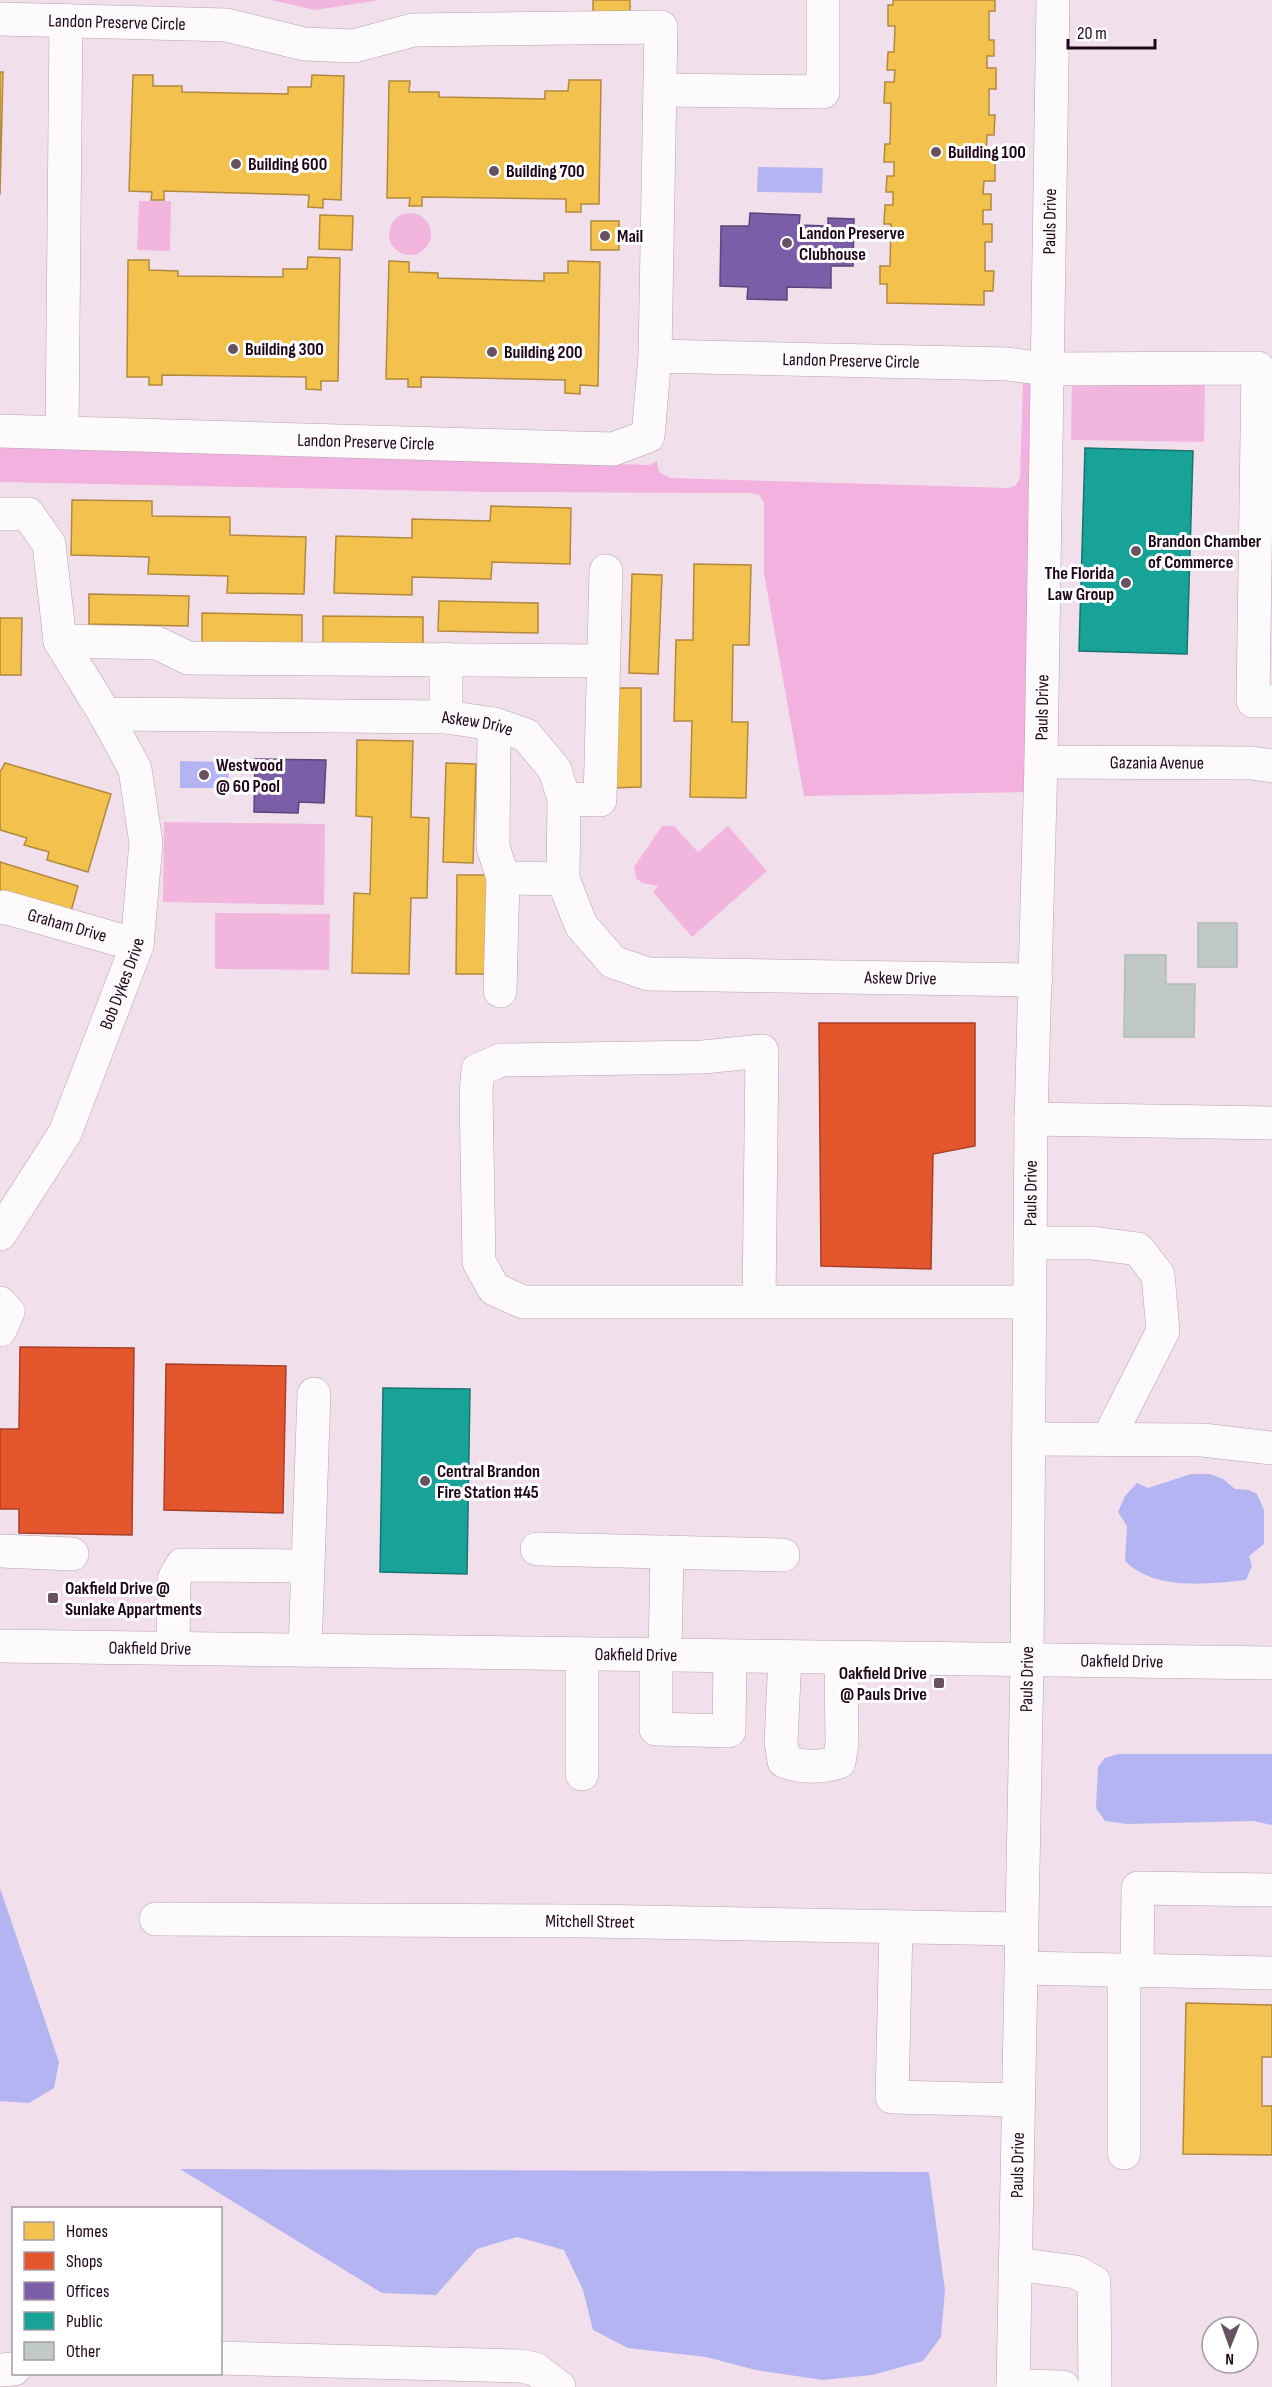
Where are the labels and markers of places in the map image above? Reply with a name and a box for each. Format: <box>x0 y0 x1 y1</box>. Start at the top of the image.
place label: Building 100 <box>948 142 1026 163</box>
marker: Building 100 <box>929 145 943 159</box>
place label: Building 600 <box>248 154 327 175</box>
marker: Building 600 <box>229 157 243 171</box>
place label: Building 700 <box>506 161 585 182</box>
marker: Building 700 <box>487 164 501 178</box>
place label: Landon Preserve Clubhouse <box>799 223 905 265</box>
place label: Mail <box>617 226 643 247</box>
marker: Mail <box>598 229 612 243</box>
marker: Landon Preserve Clubhouse <box>780 236 794 250</box>
place label: Building 300 <box>245 339 324 360</box>
marker: Building 300 <box>226 342 240 356</box>
place label: Building 200 <box>504 342 583 363</box>
marker: Building 200 <box>485 345 499 359</box>
place label: Brandon Chamber of Commerce <box>1148 531 1262 573</box>
marker: Brandon Chamber of Commerce <box>1129 544 1143 558</box>
place label: The Florida Law Group <box>1044 563 1114 605</box>
marker: The Florida Law Group <box>1119 576 1133 590</box>
place label: Westwood @ 60 Pool <box>216 755 283 797</box>
marker: Westwood @ 60 Pool <box>197 768 211 782</box>
place label: Central Brandon Fire Station #45 <box>437 1461 540 1503</box>
marker: Central Brandon Fire Station #45 <box>418 1474 432 1488</box>
place label: Oakfield Drive @ Sunlake Appartments <box>65 1578 202 1620</box>
marker: Oakfield Drive @ Sunlake Appartments <box>46 1591 60 1605</box>
place label: Oakfield Drive @ Pauls Drive <box>839 1663 927 1705</box>
marker: Oakfield Drive @ Pauls Drive <box>932 1676 946 1690</box>

